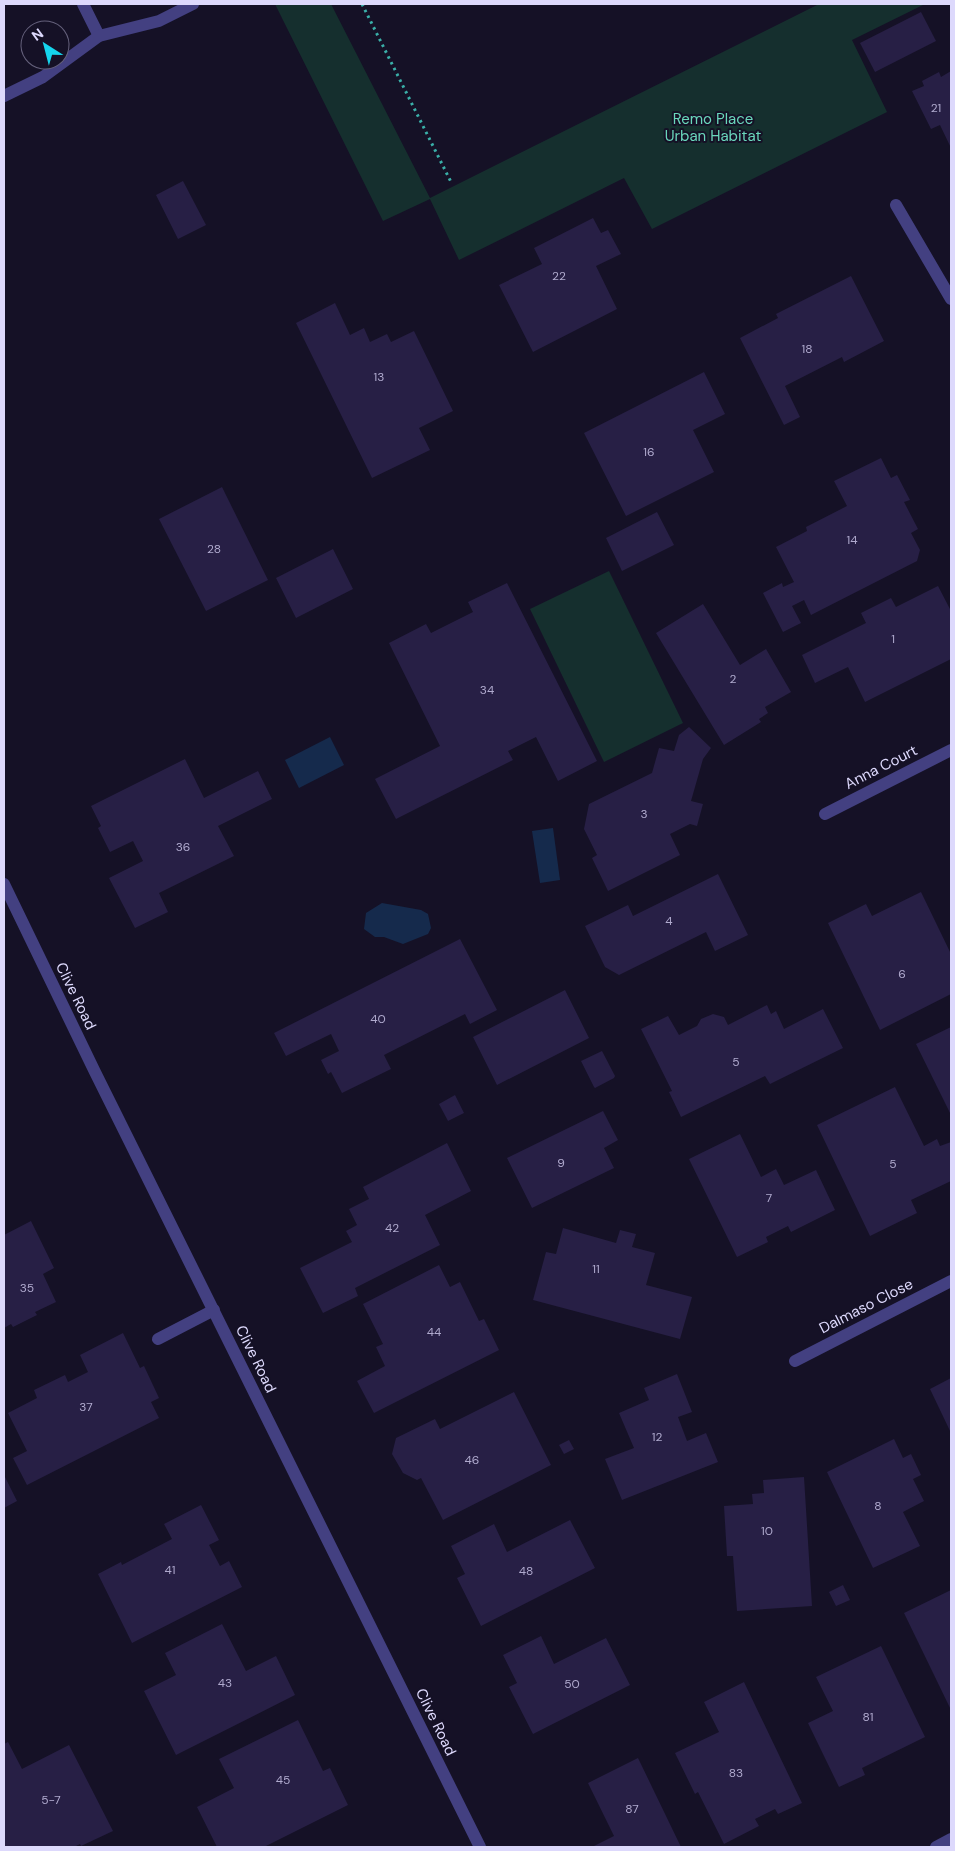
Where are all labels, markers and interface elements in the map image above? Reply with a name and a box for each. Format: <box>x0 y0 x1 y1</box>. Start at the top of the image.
north arrow <box>20 20 70 70</box>
text: N <box>28 24 47 45</box>
house number: 21 <box>931 100 941 116</box>
park label: Remo Place Urban Habitat <box>665 109 761 146</box>
house number: 22 <box>552 268 566 284</box>
house number: 18 <box>801 341 813 357</box>
house number: 13 <box>374 369 384 385</box>
house number: 16 <box>643 444 655 460</box>
house number: 14 <box>846 532 858 548</box>
house number: 28 <box>207 541 221 557</box>
house number: 1 <box>891 631 895 647</box>
house number: 2 <box>730 671 737 687</box>
house number: 34 <box>480 682 494 698</box>
street label: Anna Court <box>841 740 921 794</box>
house number: 3 <box>640 806 648 822</box>
house number: 36 <box>176 839 190 855</box>
house number: 4 <box>665 913 673 929</box>
street label: Clive Road <box>51 959 101 1033</box>
house number: 6 <box>898 966 906 982</box>
house number: 40 <box>370 1011 386 1027</box>
house number: 5 <box>732 1054 740 1070</box>
house number: 9 <box>557 1155 565 1171</box>
house number: 5 <box>889 1156 897 1172</box>
house number: 7 <box>766 1190 772 1206</box>
house number: 42 <box>385 1220 399 1236</box>
house number: 11 <box>592 1261 600 1277</box>
street label: Dalmaso Close <box>816 1274 916 1338</box>
house number: 35 <box>20 1280 34 1296</box>
street label: Clive Road <box>231 1322 281 1396</box>
house number: 44 <box>427 1324 441 1340</box>
house number: 37 <box>79 1399 93 1415</box>
house number: 12 <box>652 1429 662 1445</box>
house number: 46 <box>465 1452 479 1468</box>
house number: 8 <box>874 1498 882 1514</box>
house number: 10 <box>761 1523 773 1539</box>
house number: 41 <box>164 1562 176 1578</box>
house number: 48 <box>519 1563 533 1579</box>
house number: 43 <box>218 1675 232 1691</box>
house number: 50 <box>564 1676 580 1692</box>
street label: Clive Road <box>411 1685 461 1759</box>
house number: 81 <box>863 1709 873 1725</box>
house number: 83 <box>729 1765 743 1781</box>
house number: 45 <box>276 1772 290 1788</box>
house number: 5-7 <box>41 1792 61 1808</box>
house number: 87 <box>625 1801 639 1817</box>

